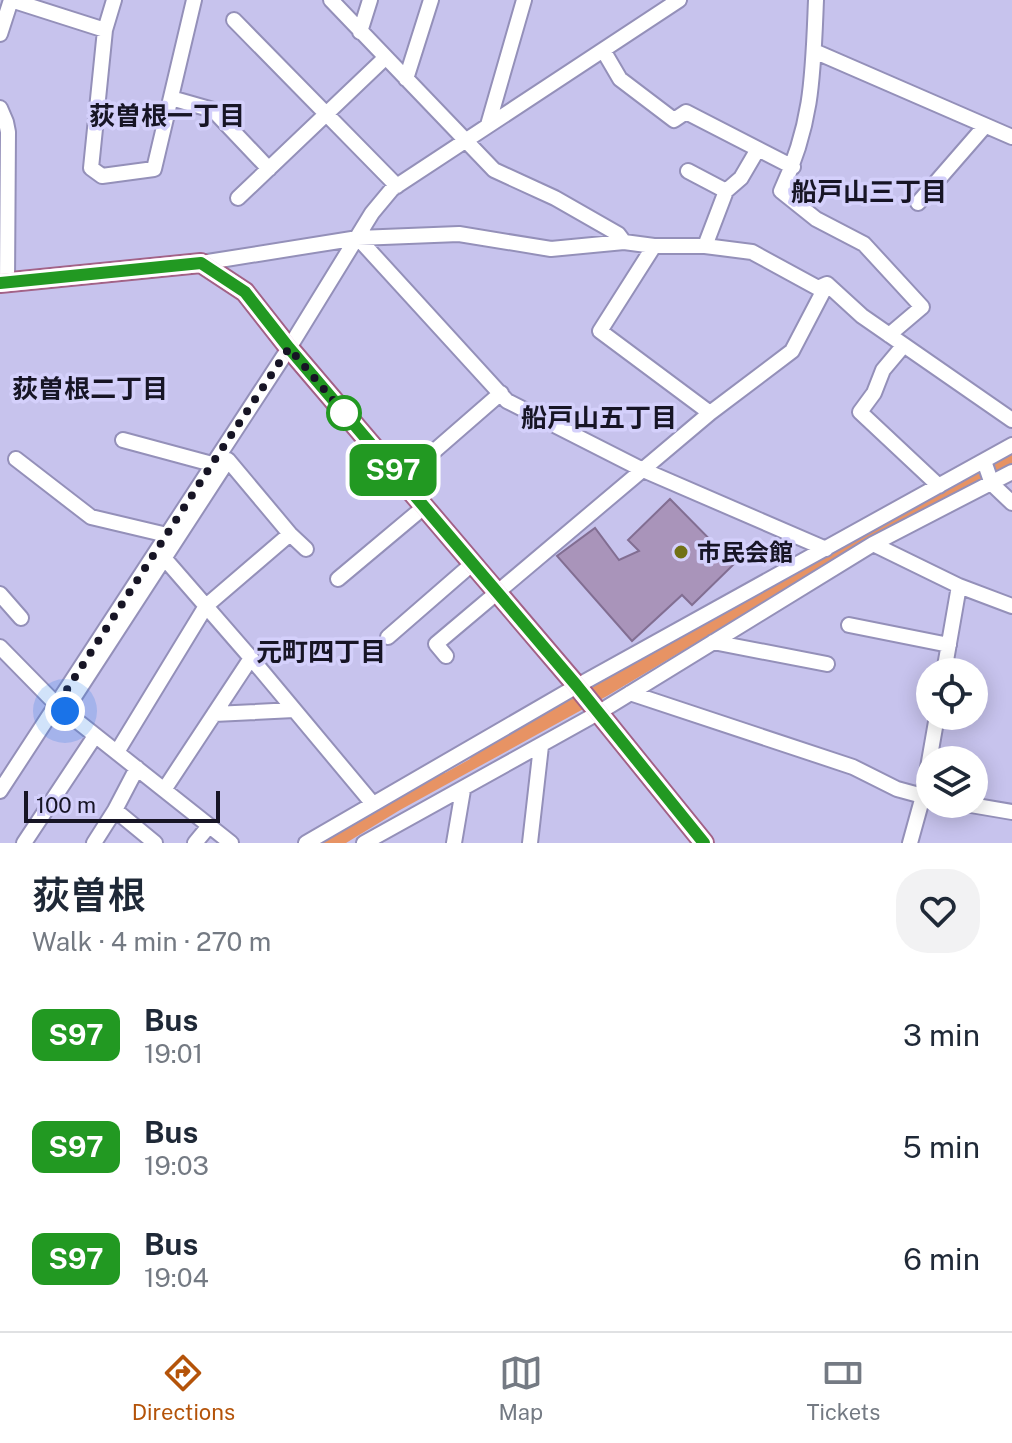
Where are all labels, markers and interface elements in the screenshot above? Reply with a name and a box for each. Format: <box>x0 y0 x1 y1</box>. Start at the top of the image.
district label: 荻曽根一丁目 <box>89 100 245 131</box>
district label: 船戸山三丁目 <box>791 176 947 207</box>
district label: 荻曽根二丁目 <box>12 373 168 404</box>
unlabelled marker <box>327 396 361 430</box>
district label: 船戸山五丁目 <box>521 402 677 433</box>
line badge: S97 <box>347 444 439 496</box>
text: S97 <box>366 453 420 486</box>
place label: 市民会館 <box>697 538 793 566</box>
marker: 市民会館 <box>672 543 690 561</box>
district label: 元町四丁目 <box>256 636 386 667</box>
map controls <box>916 658 988 818</box>
button: locate <box>916 658 988 730</box>
your location <box>45 691 85 731</box>
button: layers <box>916 746 988 818</box>
scale bar <box>24 787 220 823</box>
text: 100 m <box>36 792 96 818</box>
button: heart <box>896 869 980 953</box>
text: 荻曽根 <box>32 873 146 918</box>
text: Walk · 4 min · 270 m <box>32 926 271 957</box>
text: Bus <box>144 1002 198 1038</box>
text: 3 min <box>903 1017 980 1053</box>
text: S97 <box>49 1018 103 1051</box>
text: 19:01 <box>144 1038 203 1069</box>
text: Bus <box>144 1114 198 1150</box>
text: 5 min <box>903 1129 980 1165</box>
text: S97 <box>49 1130 103 1163</box>
text: 19:03 <box>144 1150 209 1181</box>
text: Bus <box>144 1226 198 1262</box>
text: 6 min <box>903 1241 980 1277</box>
text: S97 <box>49 1242 103 1275</box>
text: 19:04 <box>144 1262 209 1293</box>
tab: Directions <box>132 1351 235 1425</box>
tab: Map <box>498 1351 543 1425</box>
tab: Tickets <box>807 1351 880 1425</box>

